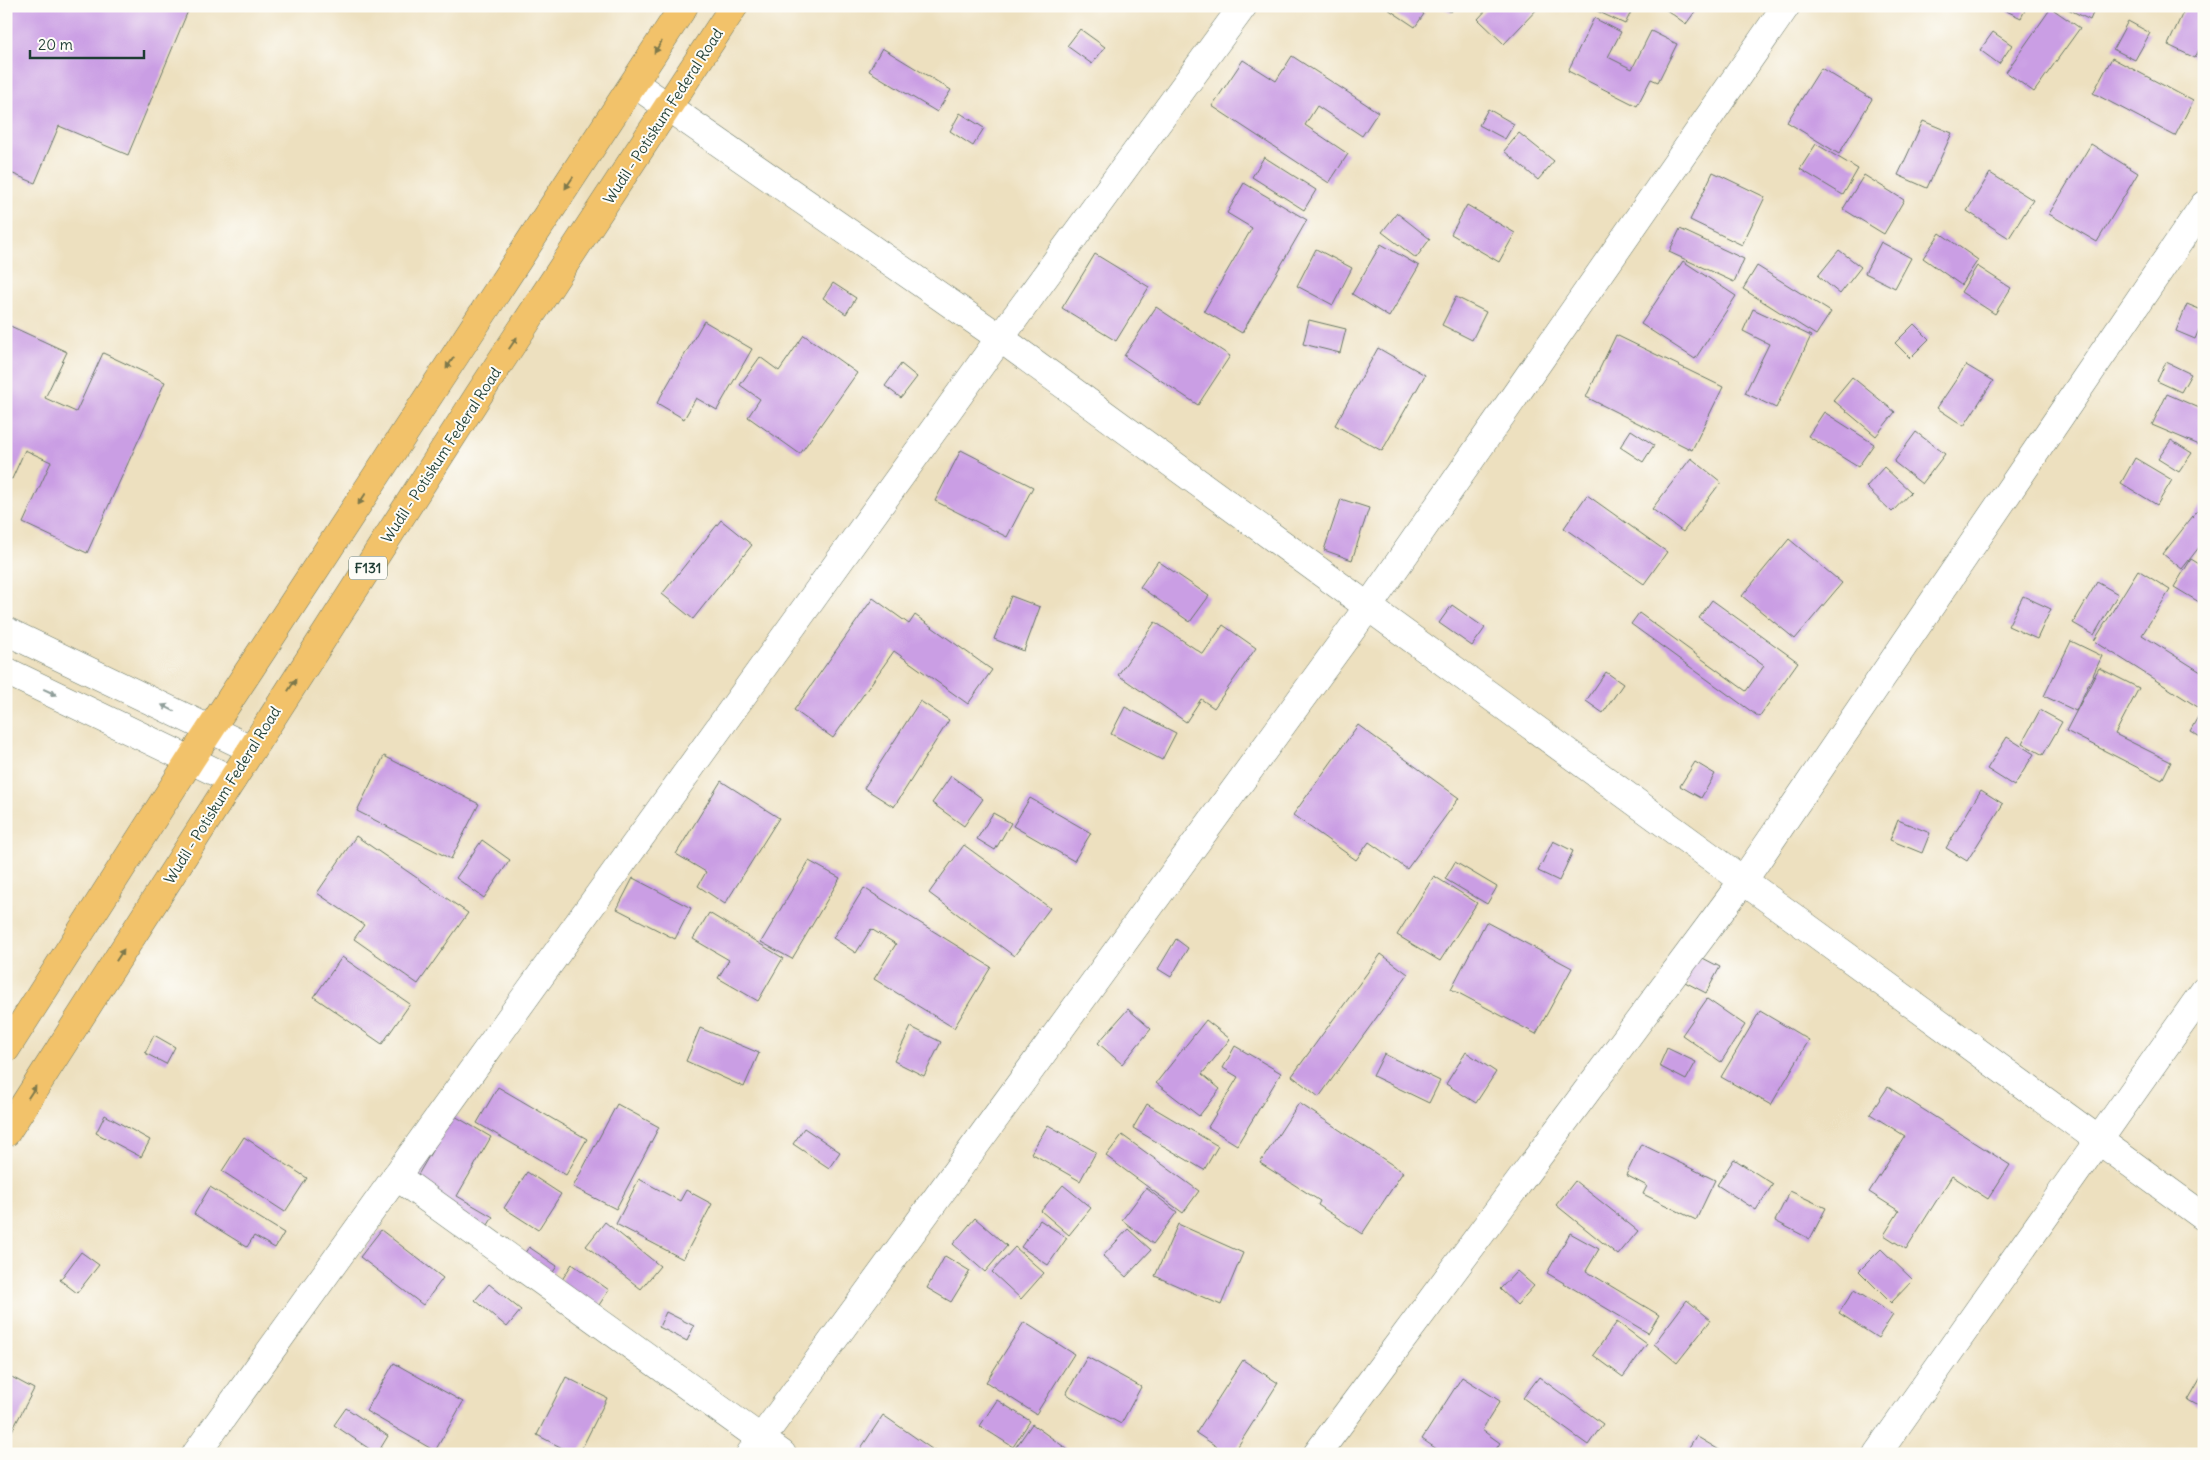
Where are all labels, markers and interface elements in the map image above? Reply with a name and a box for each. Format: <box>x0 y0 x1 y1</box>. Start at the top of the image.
street label: Wudil - Potiskum Federal Road <box>599 24 727 207</box>
scale bar <box>30 28 144 60</box>
text: 20 m <box>38 35 73 54</box>
one-way arrow <box>654 41 663 54</box>
one-way arrow <box>564 177 574 190</box>
one-way arrow <box>509 336 518 350</box>
one-way arrow <box>446 356 455 369</box>
street label: Wudil - Potiskum Federal Road <box>377 363 505 546</box>
one-way arrow <box>357 492 366 505</box>
road number: F131 <box>349 556 387 580</box>
one-way arrow <box>287 678 297 692</box>
one-way arrow <box>43 688 57 696</box>
street label: Wudil - Potiskum Federal Road <box>159 703 285 887</box>
one-way arrow <box>161 704 175 712</box>
one-way arrow <box>115 948 125 961</box>
one-way arrow <box>28 1085 37 1098</box>

